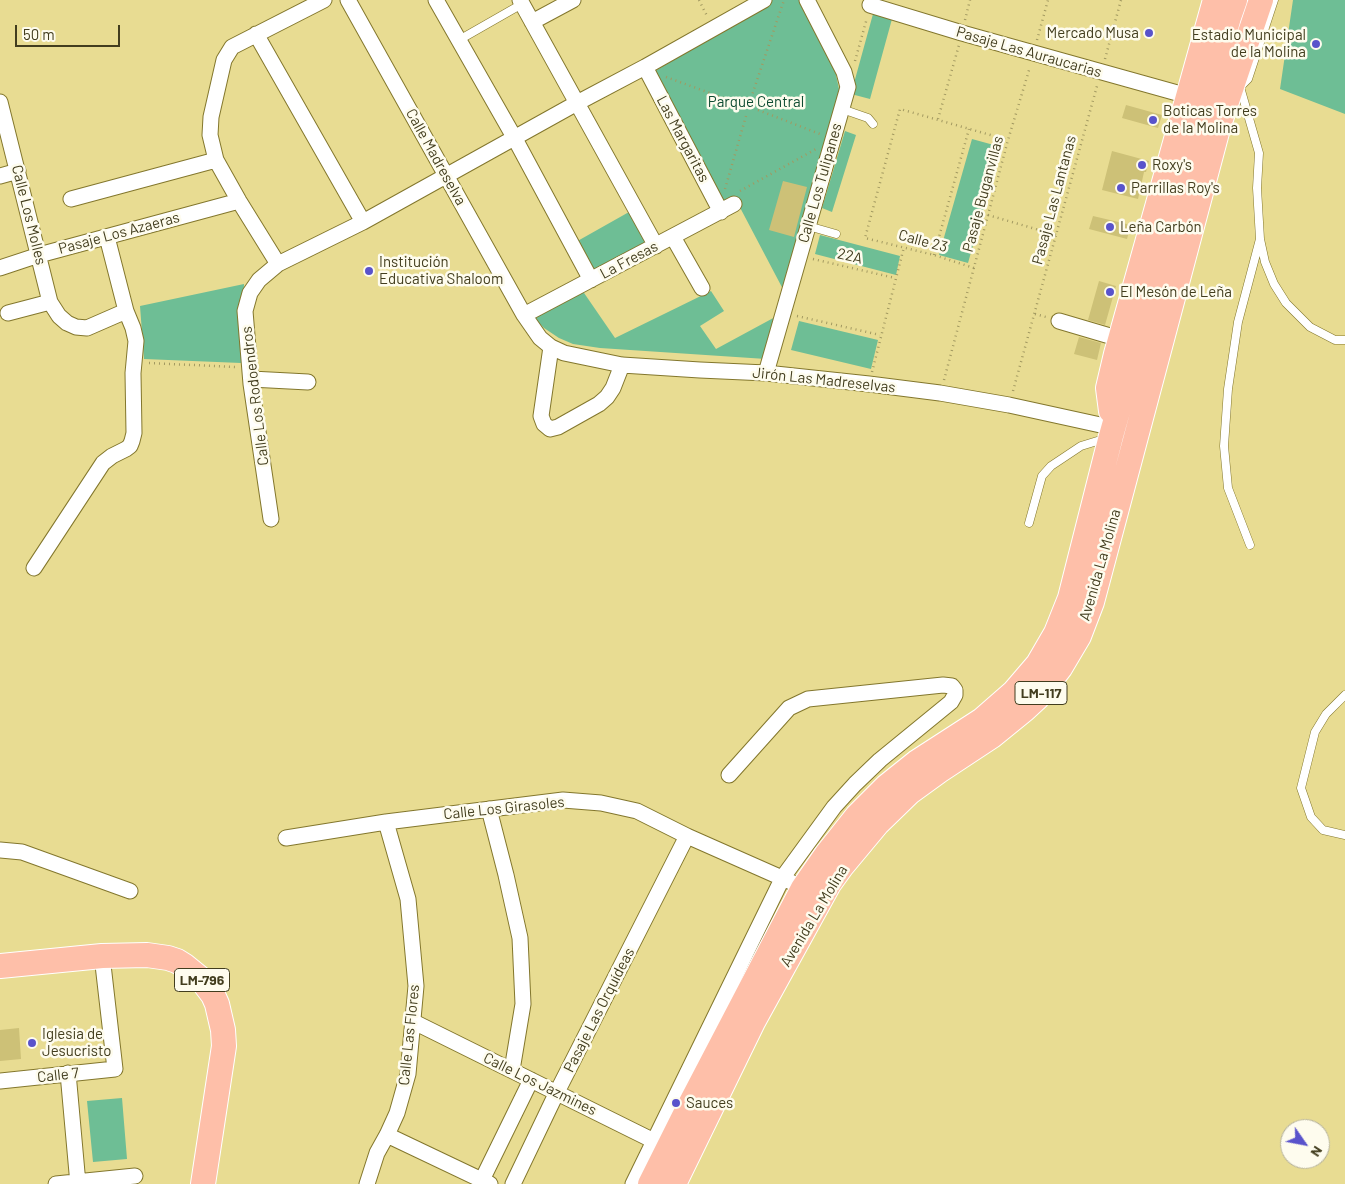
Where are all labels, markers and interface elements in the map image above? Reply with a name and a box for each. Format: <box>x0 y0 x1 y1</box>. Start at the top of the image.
scale bar <box>18 15 122 47</box>
street label: Pasaje Las Auraucarias <box>954 23 1104 81</box>
place label: Mercado Musa <box>1046 24 1139 42</box>
text: 50 m <box>23 25 55 43</box>
place label: Estadio Municipal de la Molina <box>1192 26 1306 61</box>
marker: Mercado Musa <box>1143 27 1155 39</box>
marker: Estadio Municipal de la Molina <box>1310 38 1322 50</box>
street label: Las Margaritas <box>653 93 713 185</box>
park label: Parque Central <box>708 93 804 111</box>
place label: Boticas Torres de la Molina <box>1163 102 1257 137</box>
street label: Calle Madreselva <box>402 106 470 208</box>
marker: Boticas Torres de la Molina <box>1147 114 1159 126</box>
street label: Calle Los Tulipanes <box>794 121 846 245</box>
street label: Pasaje Buganvillas <box>959 134 1007 254</box>
street label: Pasaje Las Lantanas <box>1028 134 1080 266</box>
place label: Roxy's <box>1152 156 1192 174</box>
marker: Roxy's <box>1136 159 1148 171</box>
street label: Calle Los Molles <box>8 163 50 267</box>
place label: Parrillas Roy's <box>1131 179 1220 197</box>
marker: Parrillas Roy's <box>1115 182 1127 194</box>
street label: Pasaje Los Azaeras <box>56 208 182 258</box>
place label: Leña Carbón <box>1120 218 1202 236</box>
marker: Leña Carbón <box>1104 221 1116 233</box>
street label: Calle 23 <box>896 226 950 256</box>
street label: La Fresas <box>597 237 661 283</box>
street label: 22A <box>836 244 864 268</box>
place label: Institución Educativa Shaloom <box>379 253 503 288</box>
marker: Institución Educativa Shaloom <box>363 265 375 277</box>
place label: El Mesón de Leña <box>1120 283 1232 301</box>
marker: El Mesón de Leña <box>1104 286 1116 298</box>
street label: Calle Los Rodoendros <box>238 325 272 467</box>
street label: Jirón Las Madreselvas <box>752 364 896 396</box>
street label: Avenida La Molina <box>1075 507 1125 623</box>
road number: LM-117 <box>1015 681 1067 704</box>
street label: Calle Los Girasoles <box>443 793 565 823</box>
street label: Avenida La Molina <box>777 862 851 970</box>
street label: Pasaje Las Orquídeas <box>560 945 638 1075</box>
road number: LM-796 <box>174 968 230 992</box>
street label: Calle Las Flores <box>395 984 423 1086</box>
place label: Iglesia de Jesucristo <box>42 1025 111 1060</box>
marker: Iglesia de Jesucristo <box>26 1037 38 1049</box>
street label: Calle Los Jazmines <box>480 1049 600 1119</box>
street label: Calle 7 <box>36 1064 80 1086</box>
place label: Sauces <box>686 1094 733 1112</box>
marker: Sauces <box>670 1097 682 1109</box>
north arrow <box>1280 1119 1330 1169</box>
text: N <box>1307 1143 1327 1160</box>

